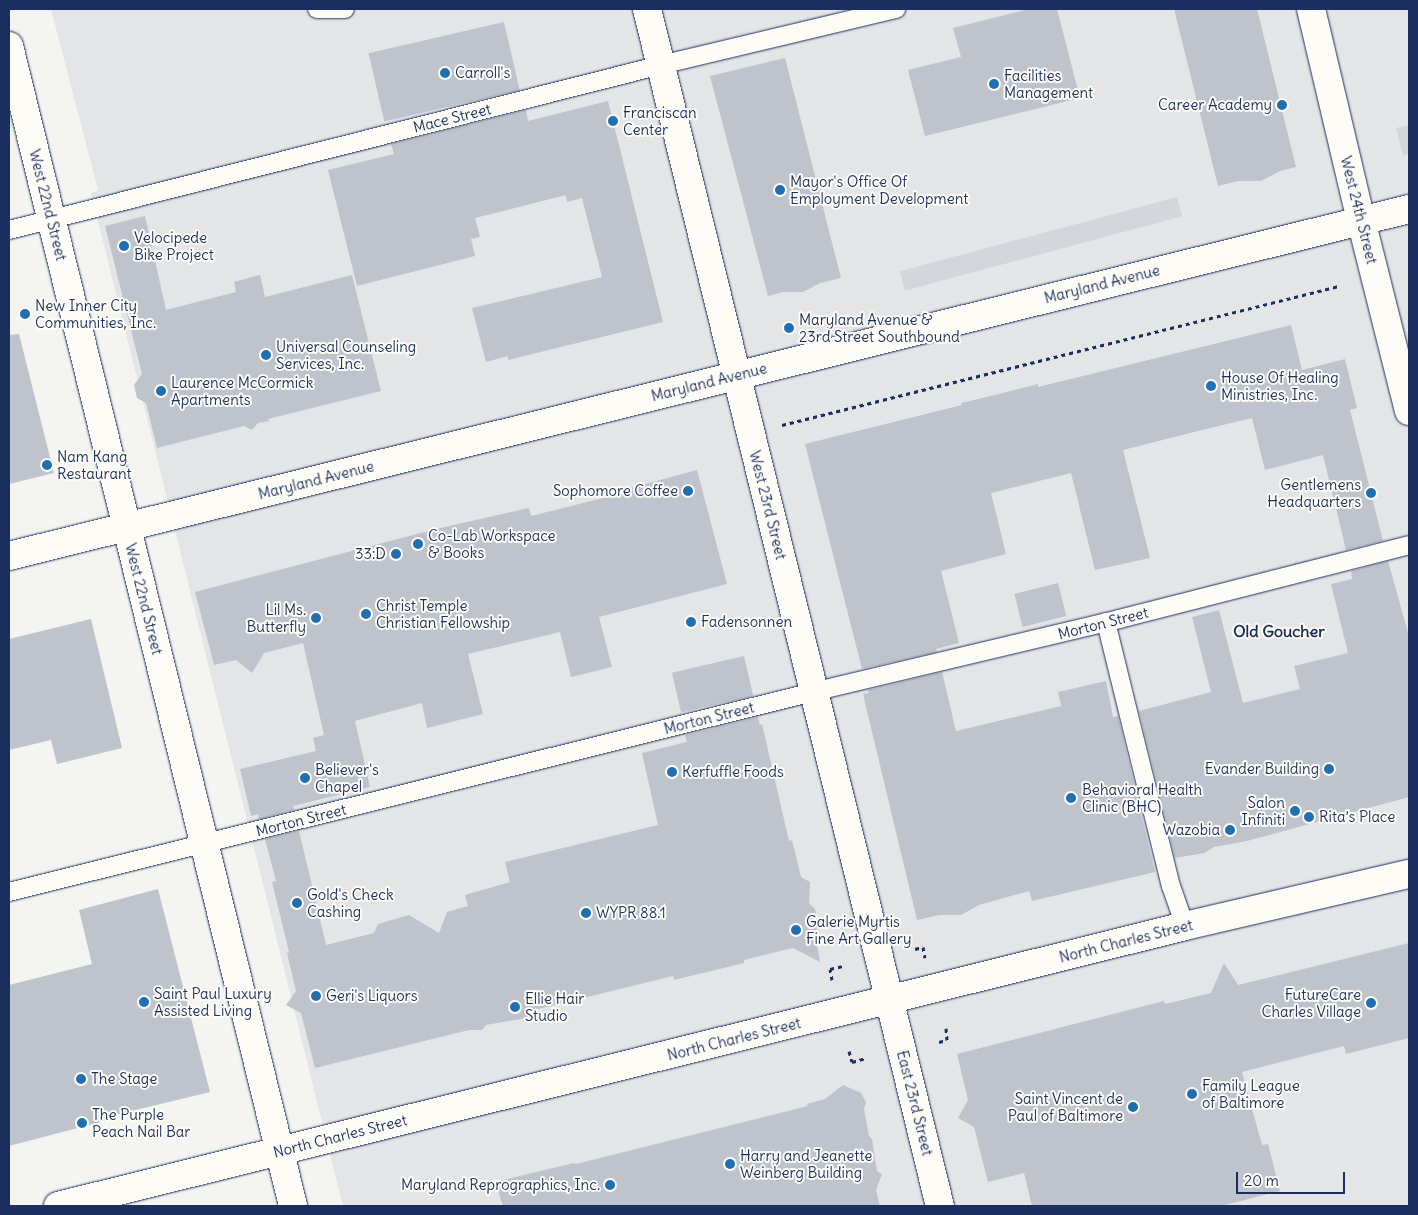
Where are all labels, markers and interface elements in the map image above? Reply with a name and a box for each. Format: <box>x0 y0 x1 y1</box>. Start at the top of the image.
place label: Carroll's <box>455 64 510 82</box>
place label: Facilities Management <box>1004 66 1093 101</box>
marker: Carroll's <box>439 67 451 79</box>
marker: Facilities Management <box>988 78 1000 90</box>
place label: Career Academy <box>1158 96 1272 114</box>
marker: Career Academy <box>1276 99 1288 111</box>
street label: Mace Street <box>411 100 493 136</box>
place label: Franciscan Center <box>623 103 697 138</box>
marker: Franciscan Center <box>607 115 619 127</box>
street label: West 22nd Street <box>25 147 71 263</box>
street label: West 24th Street <box>1337 154 1381 266</box>
place label: Mayor's Office Of Employment Development <box>790 172 968 207</box>
marker: Mayor's Office Of Employment Development <box>774 184 786 196</box>
place label: Velocipede Bike Project <box>134 228 214 263</box>
marker: Velocipede Bike Project <box>118 240 130 252</box>
street label: Maryland Avenue <box>1042 261 1162 307</box>
place label: New Inner City Communities, Inc. <box>35 296 156 331</box>
marker: New Inner City Communities, Inc. <box>19 308 31 320</box>
place label: Maryland Avenue & 23rd Street Southbound <box>799 310 960 345</box>
marker: Maryland Avenue & 23rd Street Southbound <box>783 322 795 334</box>
place label: Universal Counseling Services, Inc. <box>276 337 416 372</box>
marker: Universal Counseling Services, Inc. <box>260 349 272 361</box>
street label: Maryland Avenue <box>649 359 769 405</box>
place label: House Of Healing Ministries, Inc. <box>1221 368 1339 403</box>
place label: Laurence McCormick Apartments <box>171 373 313 408</box>
marker: House Of Healing Ministries, Inc. <box>1205 380 1217 392</box>
marker: Laurence McCormick Apartments <box>155 385 167 397</box>
place label: Nam Kang Restaurant <box>57 447 132 482</box>
street label: West 23rd Street <box>746 449 790 561</box>
street label: Maryland Avenue <box>256 457 376 503</box>
marker: Nam Kang Restaurant <box>41 459 53 471</box>
place label: Gentlemens Headquarters <box>1267 475 1361 510</box>
place label: Sophomore Coffee <box>553 482 678 500</box>
marker: Sophomore Coffee <box>682 485 694 497</box>
marker: Gentlemens Headquarters <box>1365 487 1377 499</box>
place label: Co-Lab Workspace & Books <box>428 526 556 561</box>
marker: Co-Lab Workspace & Books <box>412 538 424 550</box>
street label: West 22nd Street <box>121 541 167 657</box>
place label: 33:D <box>355 545 386 563</box>
marker: 33:D <box>390 548 402 560</box>
place label: Christ Temple Christian Fellowship <box>376 596 510 631</box>
place label: Lil Ms. Butterfly <box>246 600 306 635</box>
street label: Morton Street <box>1056 603 1150 643</box>
marker: Christ Temple Christian Fellowship <box>360 608 372 620</box>
marker: Lil Ms. Butterfly <box>310 612 322 624</box>
place label: Fadensonnen <box>701 613 792 631</box>
marker: Fadensonnen <box>685 616 697 628</box>
district label: Old Goucher <box>1233 621 1325 641</box>
street label: Morton Street <box>662 698 756 738</box>
place label: Believer's Chapel <box>315 760 379 795</box>
place label: Evander Building <box>1205 760 1319 778</box>
place label: Kerfuffle Foods <box>682 763 784 781</box>
marker: Evander Building <box>1323 763 1335 775</box>
marker: Kerfuffle Foods <box>666 766 678 778</box>
marker: Believer's Chapel <box>299 772 311 784</box>
place label: Behavioral Health Clinic (BHC) <box>1082 780 1202 815</box>
marker: Behavioral Health Clinic (BHC) <box>1064 791 1078 805</box>
place label: Salon Infiniti <box>1241 793 1285 828</box>
street label: Morton Street <box>254 800 348 840</box>
marker: Salon Infiniti <box>1289 805 1301 817</box>
place label: Rita’s Place <box>1319 808 1395 826</box>
marker: Rita’s Place <box>1303 811 1315 823</box>
place label: Wazobia <box>1163 821 1220 839</box>
marker: Wazobia <box>1224 824 1236 836</box>
place label: Gold's Check Cashing <box>307 885 394 920</box>
marker: Gold's Check Cashing <box>291 897 303 909</box>
place label: WYPR 88.1 <box>596 904 666 922</box>
marker: WYPR 88.1 <box>580 907 592 919</box>
place label: Galerie Myrtis Fine Art Gallery <box>806 912 911 947</box>
street label: North Charles Street <box>1057 916 1195 966</box>
marker: Galerie Myrtis Fine Art Gallery <box>790 924 802 936</box>
place label: Saint Paul Luxury Assisted Living <box>154 984 272 1019</box>
place label: FutureCare Charles Village <box>1262 985 1361 1020</box>
place label: Geri's Liquors <box>326 987 418 1005</box>
place label: Ellie Hair Studio <box>525 989 584 1024</box>
marker: Geri's Liquors <box>310 990 322 1002</box>
marker: Saint Paul Luxury Assisted Living <box>138 996 150 1008</box>
marker: FutureCare Charles Village <box>1365 997 1377 1009</box>
marker: Ellie Hair Studio <box>509 1001 521 1013</box>
street label: North Charles Street <box>665 1014 803 1064</box>
street label: East 23rd Street <box>893 1049 937 1157</box>
place label: The Stage <box>91 1070 157 1088</box>
marker: The Stage <box>75 1073 87 1085</box>
place label: Family League of Baltimore <box>1202 1076 1300 1111</box>
marker: Family League of Baltimore <box>1186 1088 1198 1100</box>
place label: Saint Vincent de Paul of Baltimore <box>1008 1089 1123 1124</box>
marker: Saint Vincent de Paul of Baltimore <box>1127 1101 1139 1113</box>
place label: The Purple Peach Nail Bar <box>92 1105 190 1140</box>
street label: North Charles Street <box>271 1111 409 1161</box>
marker: The Purple Peach Nail Bar <box>76 1117 88 1129</box>
place label: Harry and Jeanette Weinberg Building <box>740 1146 872 1181</box>
marker: Harry and Jeanette Weinberg Building <box>724 1158 736 1170</box>
scale bar <box>1238 1162 1347 1194</box>
text: 20 m <box>1244 1171 1279 1190</box>
place label: Maryland Reprographics, Inc. <box>401 1176 600 1194</box>
marker: Maryland Reprographics, Inc. <box>604 1179 616 1191</box>

